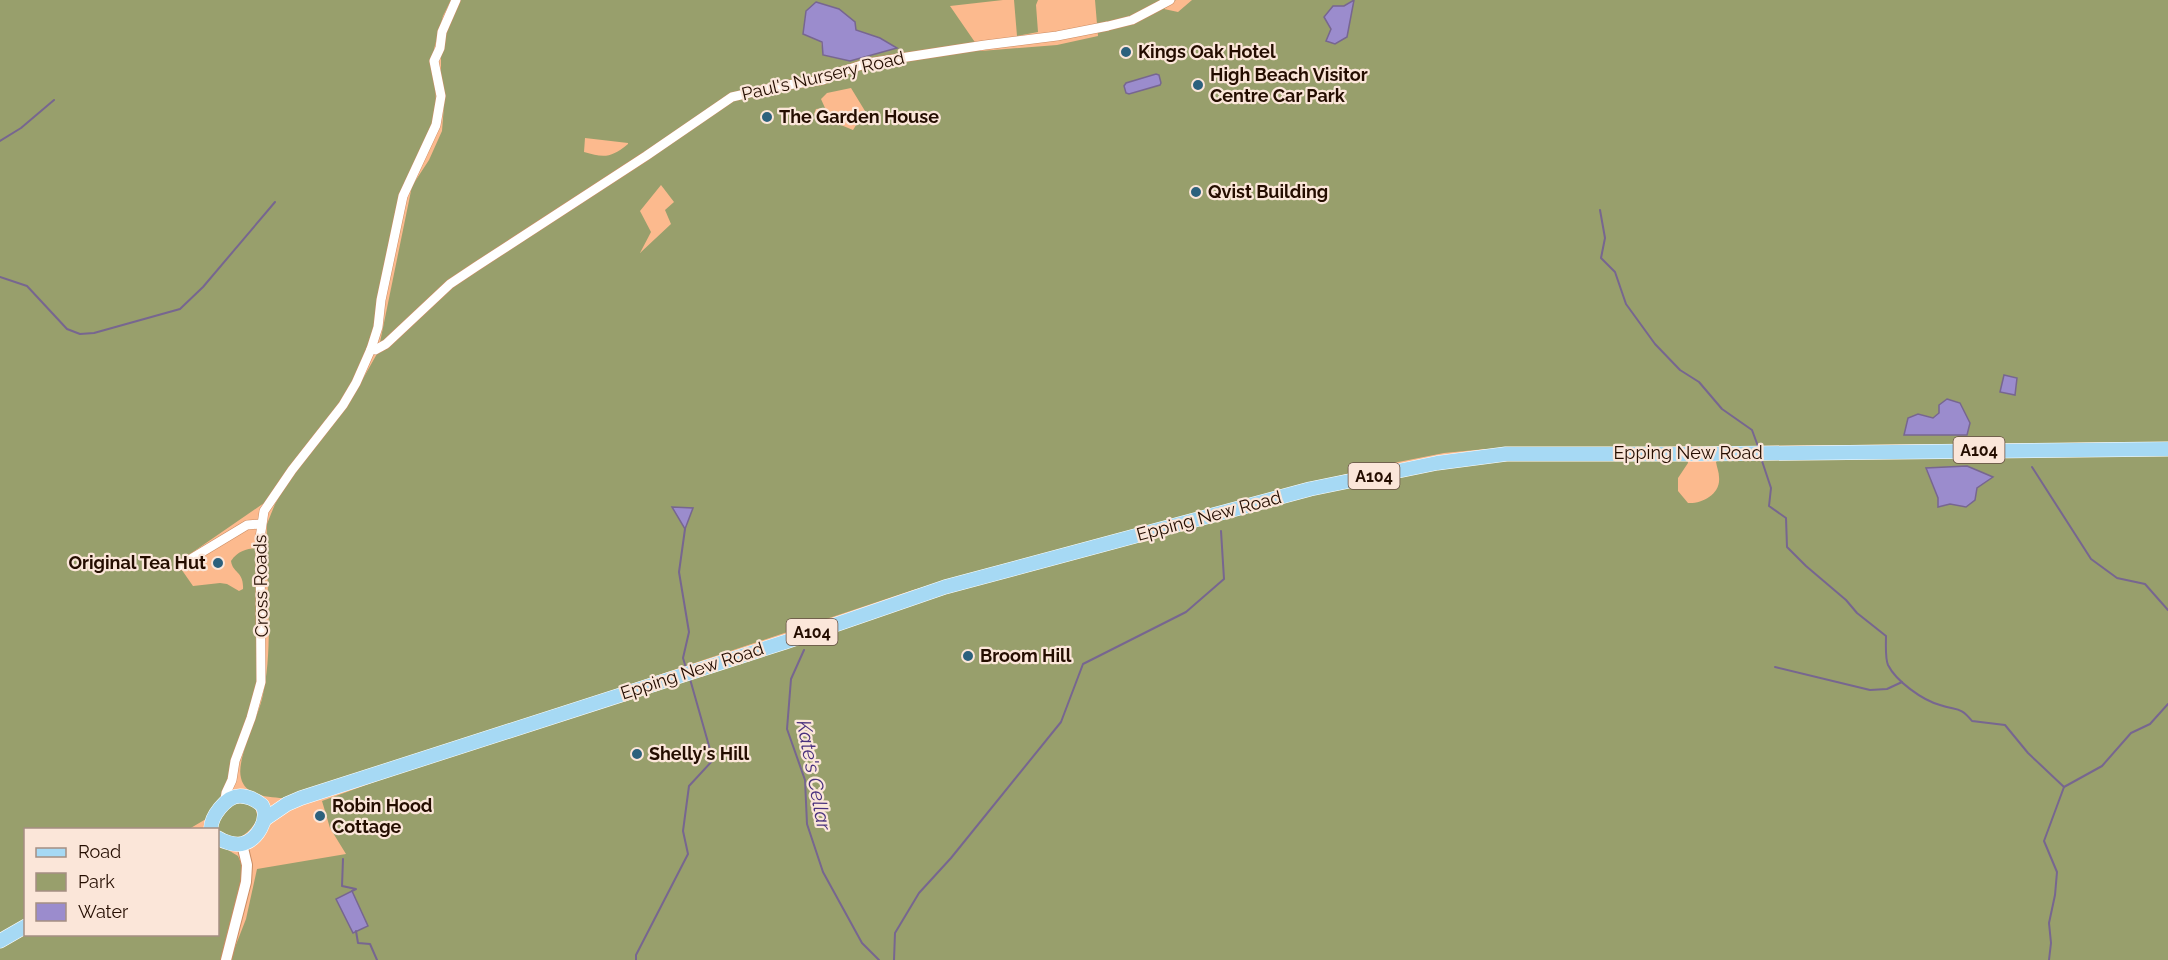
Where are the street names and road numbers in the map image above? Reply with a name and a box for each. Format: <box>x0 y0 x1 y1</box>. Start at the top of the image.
street label: Paul's Nursery Road <box>739 47 906 104</box>
road number: A104 <box>1954 437 2004 463</box>
street label: Epping New Road <box>1613 442 1763 463</box>
road number: A104 <box>1348 463 1400 489</box>
street label: Epping New Road <box>1134 486 1284 545</box>
street label: Cross Roads <box>249 534 272 638</box>
road number: A104 <box>786 619 838 645</box>
street label: Epping New Road <box>618 637 766 704</box>

